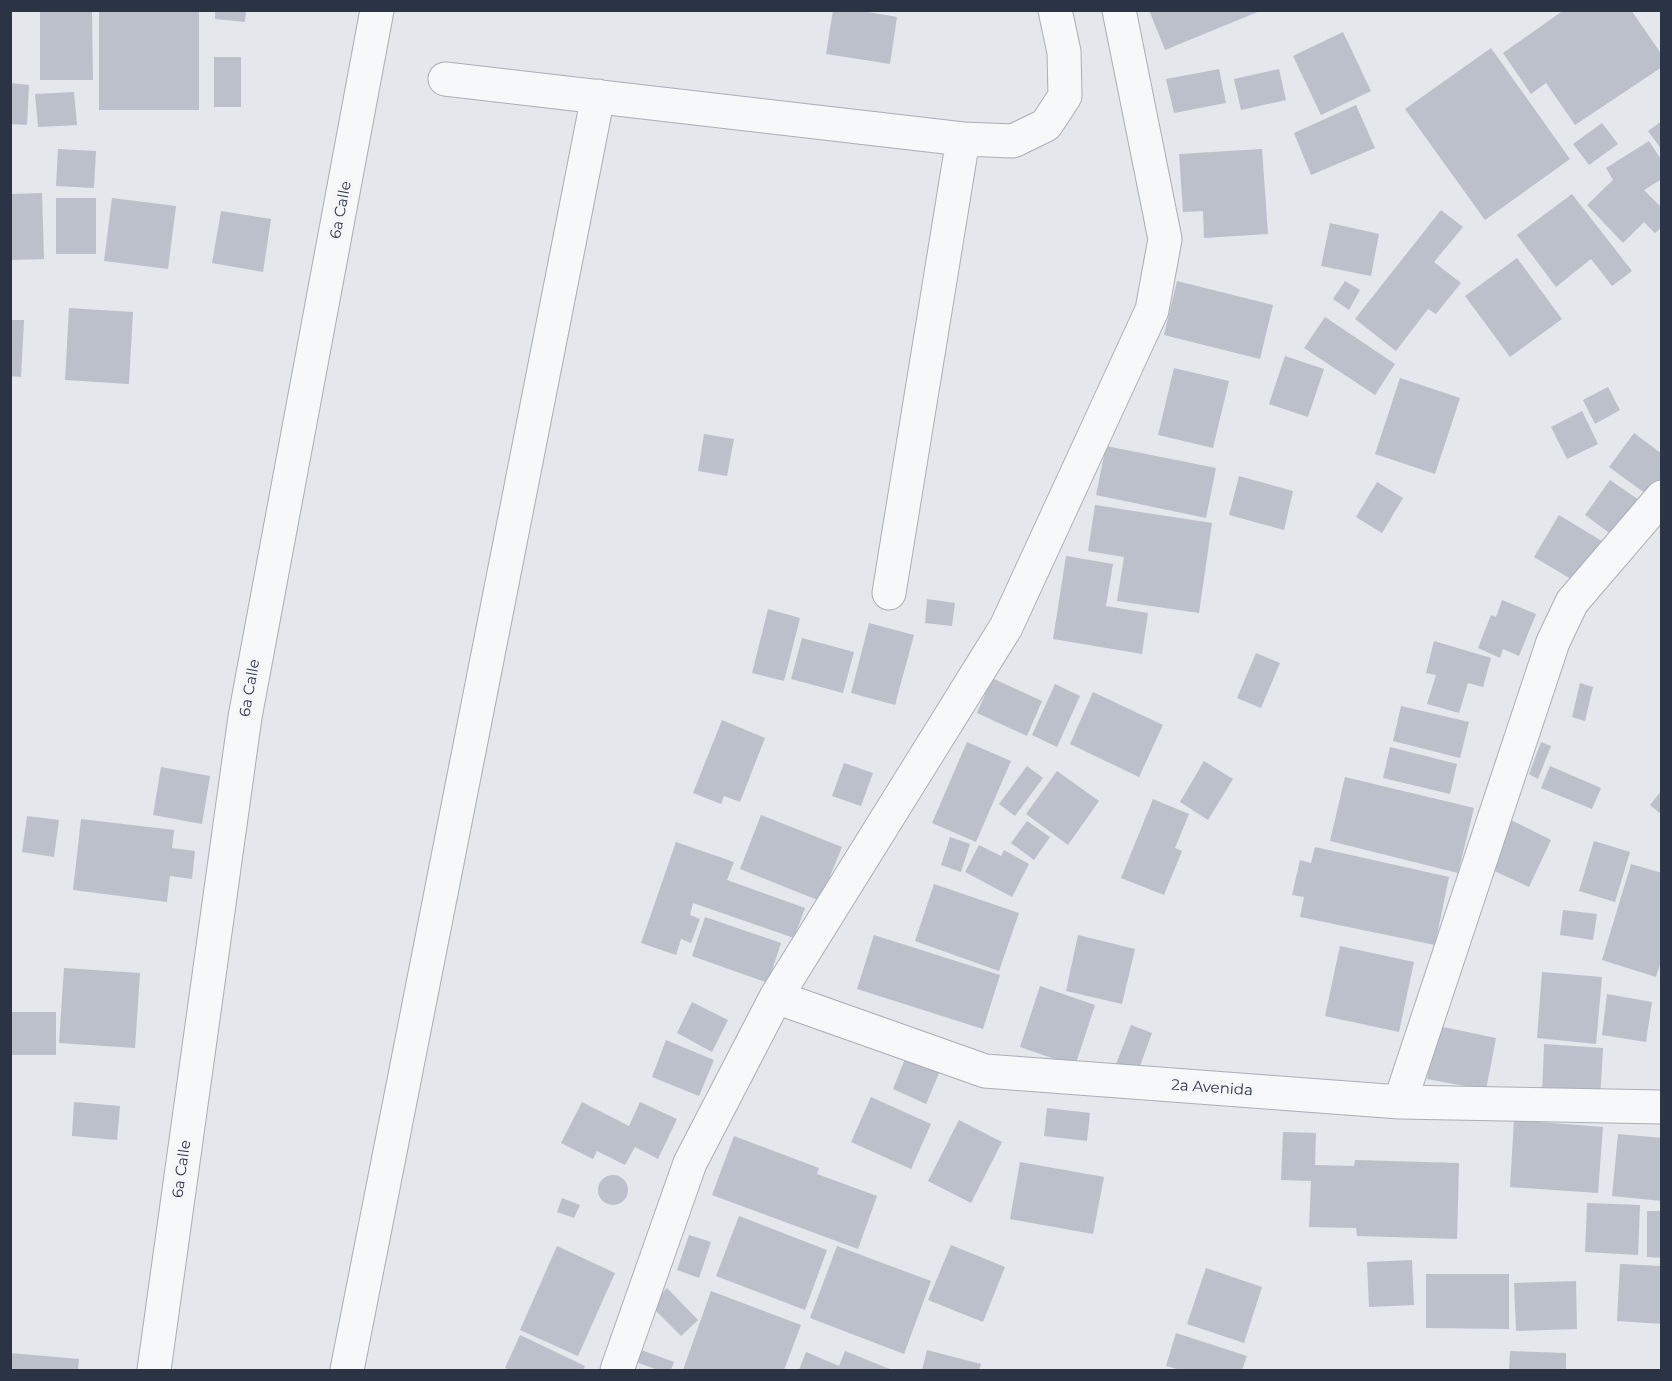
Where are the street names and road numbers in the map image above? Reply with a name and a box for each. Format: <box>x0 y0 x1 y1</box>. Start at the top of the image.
street label: 6a Calle <box>327 180 355 240</box>
street label: 6a Calle <box>236 658 264 718</box>
street label: 2a Avenida <box>1171 1076 1253 1100</box>
street label: 6a Calle <box>169 1139 195 1199</box>

